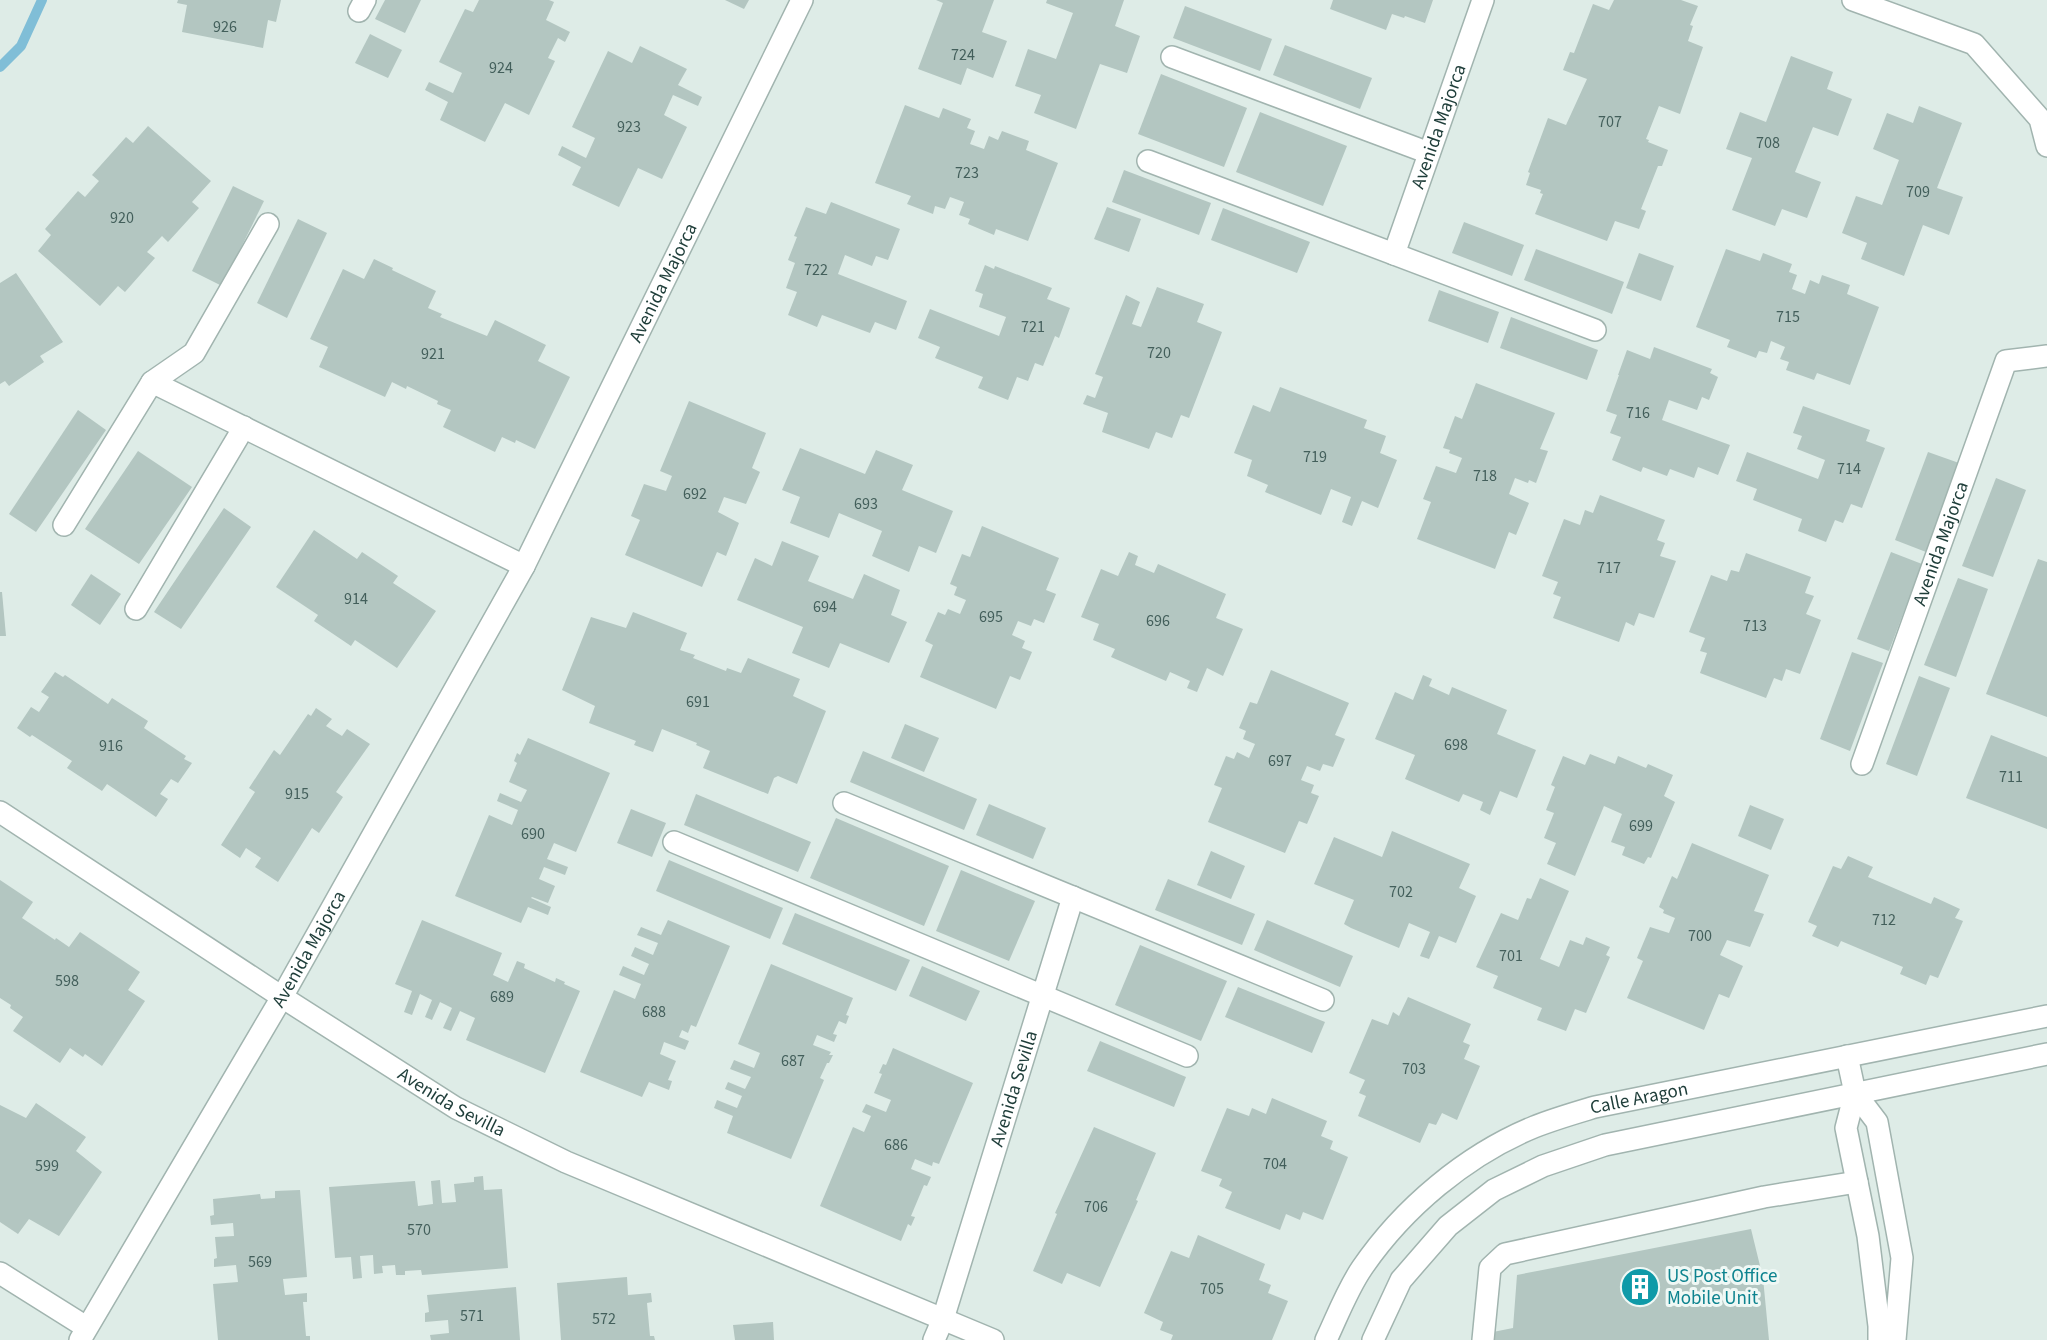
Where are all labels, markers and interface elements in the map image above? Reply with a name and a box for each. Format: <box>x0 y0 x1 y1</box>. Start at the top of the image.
house number: 926 <box>213 16 237 38</box>
house number: 724 <box>951 44 975 66</box>
house number: 924 <box>489 57 513 79</box>
street label: Avenida Majorca <box>1404 61 1473 193</box>
house number: 707 <box>1598 111 1622 133</box>
house number: 923 <box>617 116 641 138</box>
house number: 708 <box>1756 132 1780 154</box>
house number: 723 <box>955 162 979 184</box>
house number: 709 <box>1906 181 1930 203</box>
house number: 920 <box>110 207 134 229</box>
street label: Avenida Majorca <box>622 218 704 347</box>
house number: 722 <box>804 259 828 281</box>
house number: 715 <box>1776 306 1800 328</box>
house number: 721 <box>1021 316 1045 338</box>
house number: 720 <box>1147 342 1171 364</box>
house number: 921 <box>421 343 445 365</box>
house number: 716 <box>1626 402 1650 424</box>
house number: 719 <box>1303 446 1327 468</box>
house number: 714 <box>1837 458 1861 480</box>
house number: 718 <box>1473 465 1497 487</box>
street label: Avenida Majorca <box>1906 478 1975 610</box>
house number: 692 <box>683 483 707 505</box>
house number: 693 <box>854 493 878 515</box>
house number: 717 <box>1597 557 1621 579</box>
house number: 914 <box>344 588 368 610</box>
house number: 694 <box>813 596 837 618</box>
house number: 695 <box>979 606 1003 628</box>
house number: 696 <box>1146 610 1170 632</box>
house number: 713 <box>1743 615 1767 637</box>
house number: 691 <box>686 691 710 713</box>
house number: 698 <box>1444 734 1468 756</box>
house number: 916 <box>99 735 123 757</box>
house number: 697 <box>1268 750 1292 772</box>
house number: 711 <box>1999 766 2023 788</box>
house number: 915 <box>285 783 309 805</box>
house number: 699 <box>1629 815 1653 837</box>
house number: 690 <box>521 823 545 845</box>
house number: 702 <box>1389 881 1413 903</box>
street label: Avenida Majorca <box>265 886 353 1013</box>
house number: 712 <box>1872 909 1896 931</box>
house number: 700 <box>1688 925 1712 947</box>
house number: 701 <box>1499 945 1523 967</box>
house number: 598 <box>55 970 79 992</box>
house number: 689 <box>490 986 514 1008</box>
house number: 688 <box>642 1001 666 1023</box>
street label: Avenida Sevilla <box>983 1027 1045 1150</box>
house number: 687 <box>781 1050 805 1072</box>
house number: 703 <box>1402 1058 1426 1080</box>
street label: Avenida Sevilla <box>393 1061 510 1144</box>
street label: Calle Aragon <box>1588 1075 1690 1121</box>
house number: 686 <box>884 1134 908 1156</box>
house number: 704 <box>1263 1153 1287 1175</box>
house number: 599 <box>35 1155 59 1177</box>
house number: 706 <box>1084 1196 1108 1218</box>
house number: 570 <box>407 1219 431 1241</box>
house number: 569 <box>248 1251 272 1273</box>
place label: US Post Office Mobile Unit <box>1667 1263 1777 1312</box>
building icon: US Post Office Mobile Unit <box>1619 1266 1661 1308</box>
house number: 705 <box>1200 1278 1224 1300</box>
house number: 571 <box>460 1305 484 1327</box>
house number: 572 <box>592 1308 616 1330</box>

